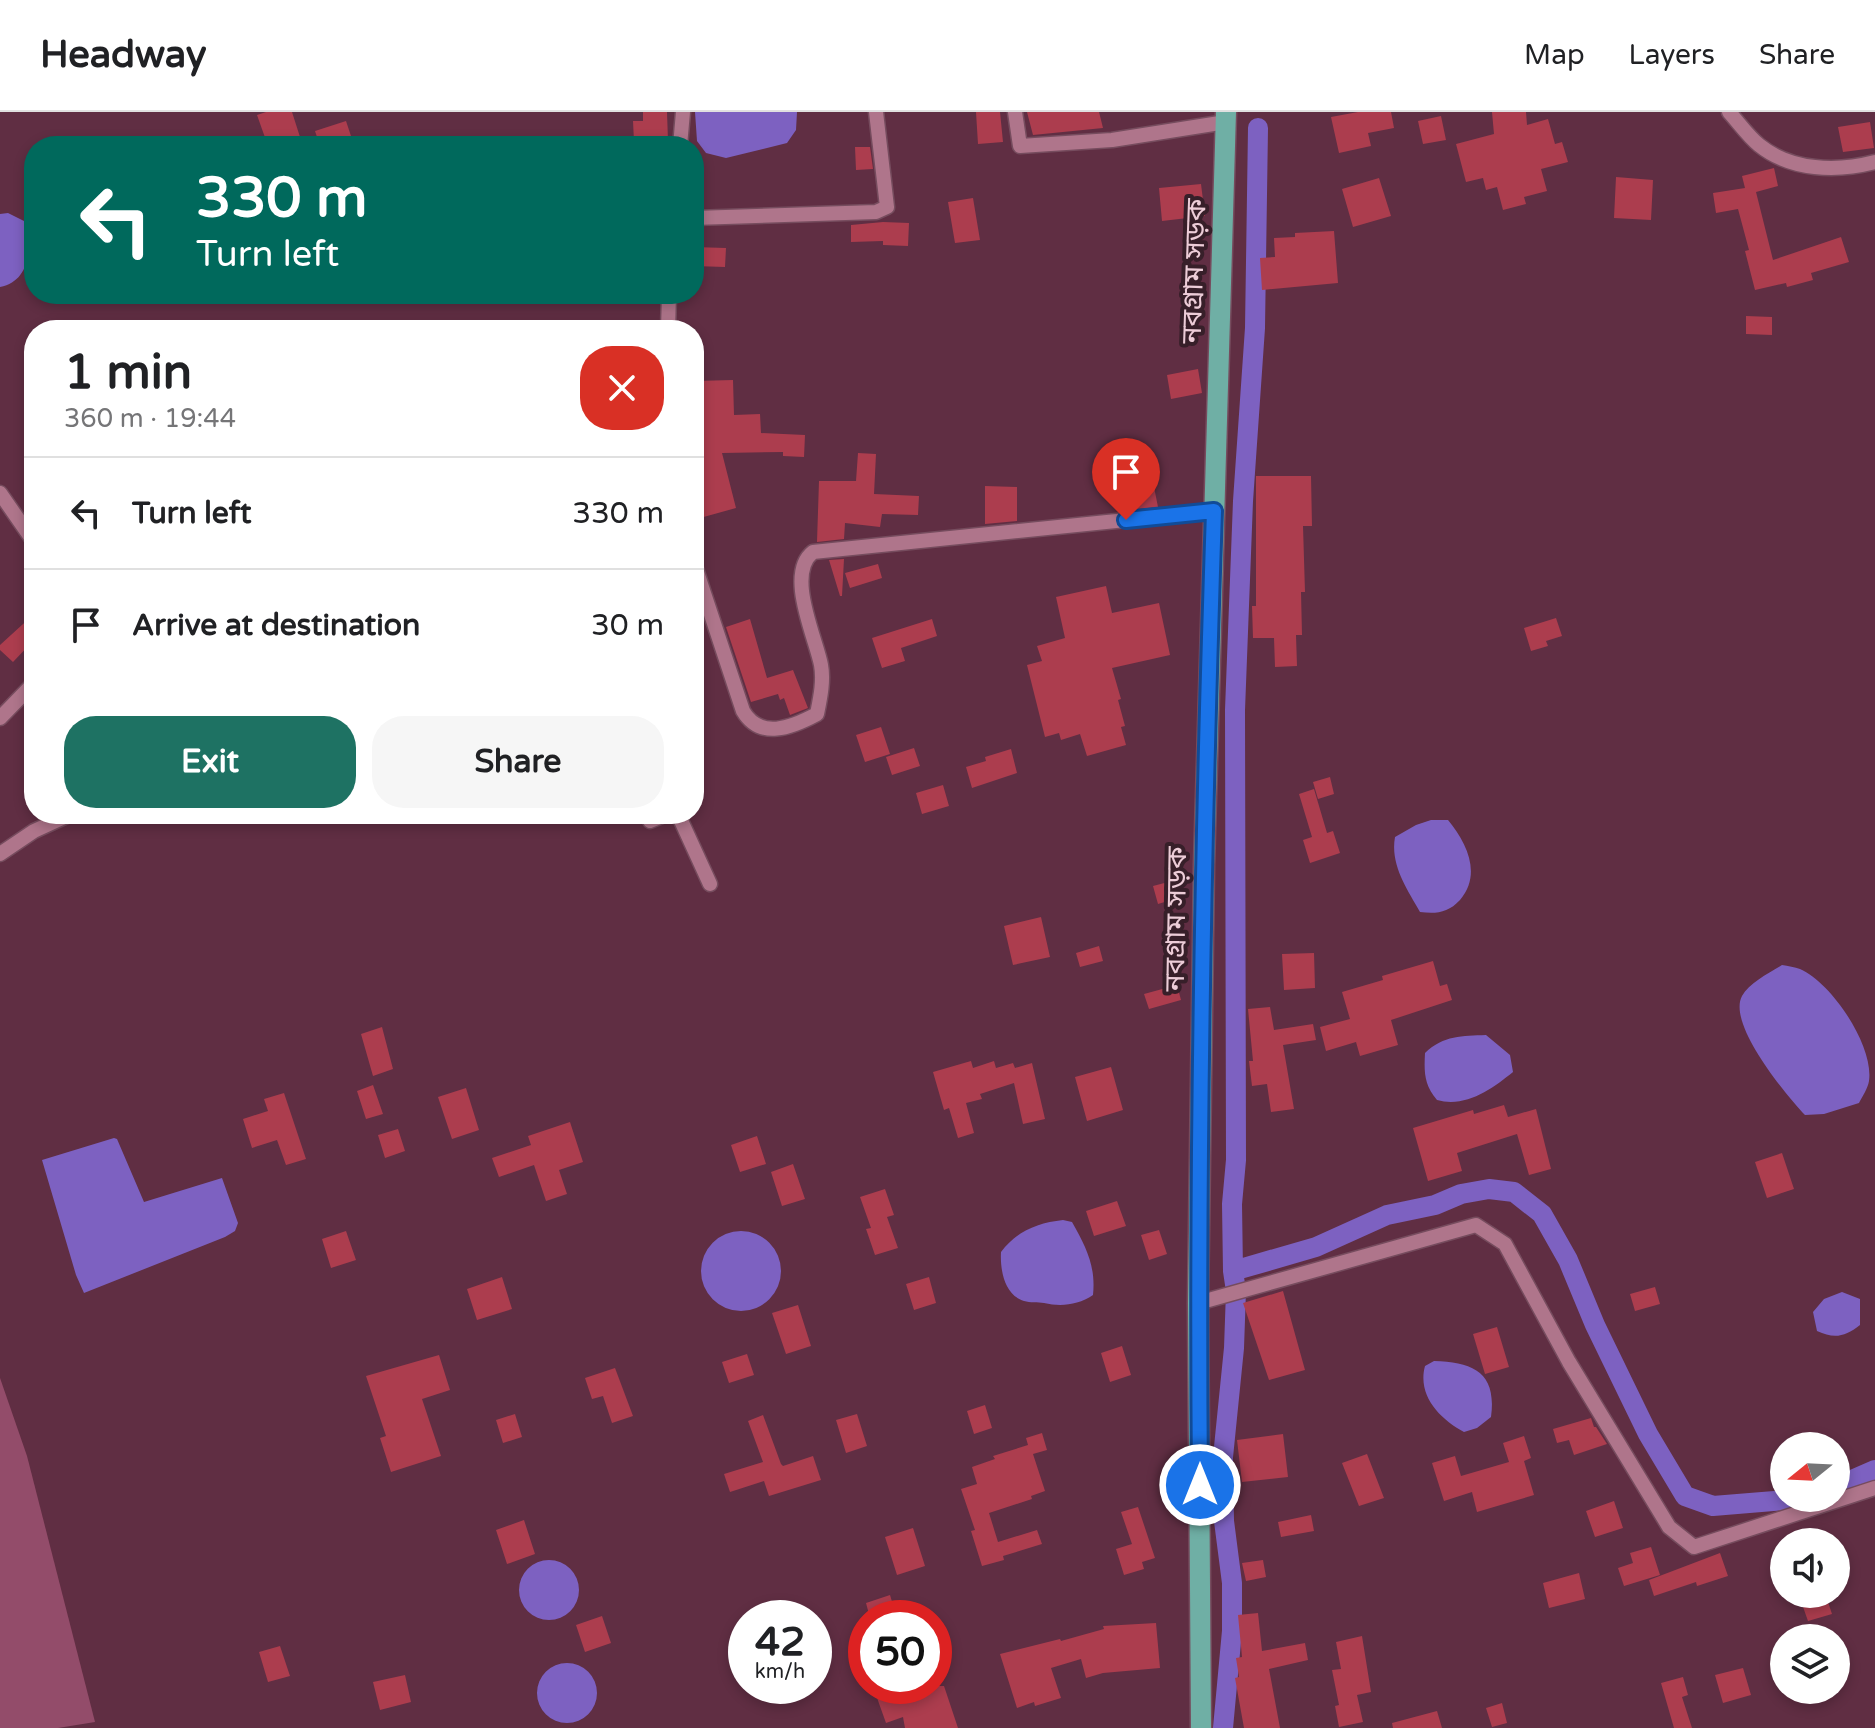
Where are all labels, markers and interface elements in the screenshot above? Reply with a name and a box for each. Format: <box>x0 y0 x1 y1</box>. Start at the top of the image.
text: Headway <box>40 32 206 78</box>
text: Map <box>1524 38 1585 72</box>
text: Layers <box>1629 38 1715 72</box>
text: Share <box>1759 38 1835 72</box>
text: 330 m <box>196 165 367 232</box>
icon: left <box>64 168 168 272</box>
street label: নবগ্রাম সড়ক <box>1174 198 1214 345</box>
text: Turn left <box>196 233 339 276</box>
text: 1 min <box>64 344 192 402</box>
button: close <box>580 346 664 430</box>
text: 360 m · 19:44 <box>64 403 236 434</box>
pin <box>1092 438 1160 520</box>
icon: arrive <box>1104 450 1148 494</box>
icon: left <box>64 491 108 535</box>
text: Turn left <box>132 495 251 532</box>
text: 330 m <box>572 495 664 532</box>
icon: arrive <box>64 603 108 647</box>
text: Arrive at destination <box>132 607 420 644</box>
text: 30 m <box>591 607 664 644</box>
button: Exit <box>64 716 356 808</box>
button: Share <box>372 716 664 808</box>
street label: নবগ্রাম সড়ক <box>1158 846 1194 993</box>
north arrow <box>1770 1432 1850 1512</box>
map controls <box>1770 1432 1850 1704</box>
position arrow <box>1158 1443 1242 1527</box>
button: sound <box>1770 1528 1850 1608</box>
speed limit sign: 50 <box>848 1600 952 1704</box>
text: 42 <box>755 1618 805 1666</box>
button: layers <box>1770 1624 1850 1704</box>
text: km/h <box>755 1660 805 1684</box>

